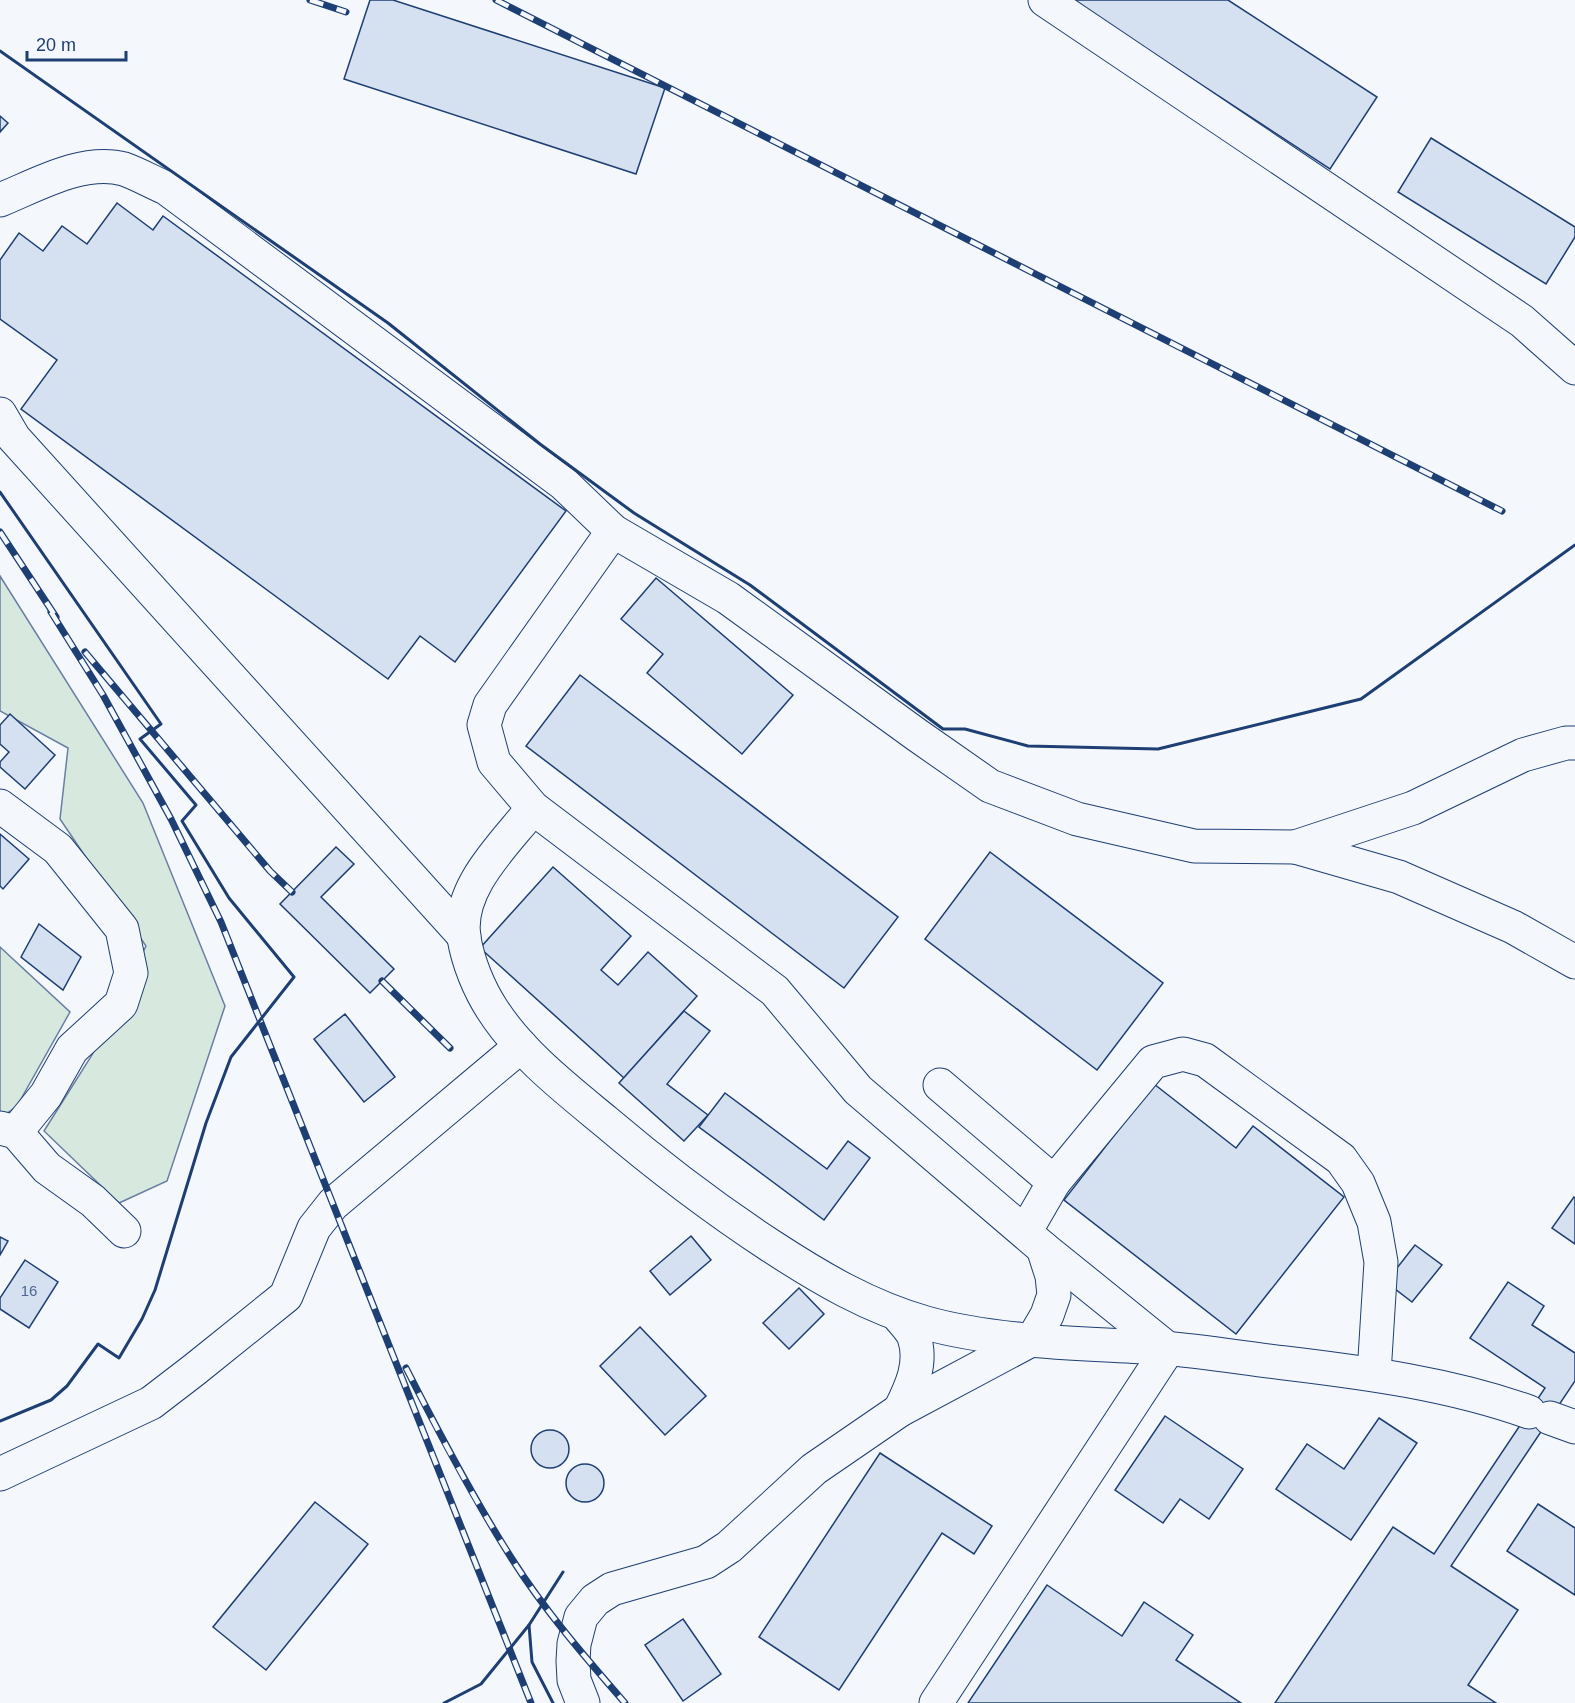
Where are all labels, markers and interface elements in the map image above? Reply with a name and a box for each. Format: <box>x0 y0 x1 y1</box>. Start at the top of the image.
scale bar <box>27 24 126 62</box>
text: 20 m <box>36 35 76 55</box>
house number: 16 <box>21 1282 37 1299</box>

